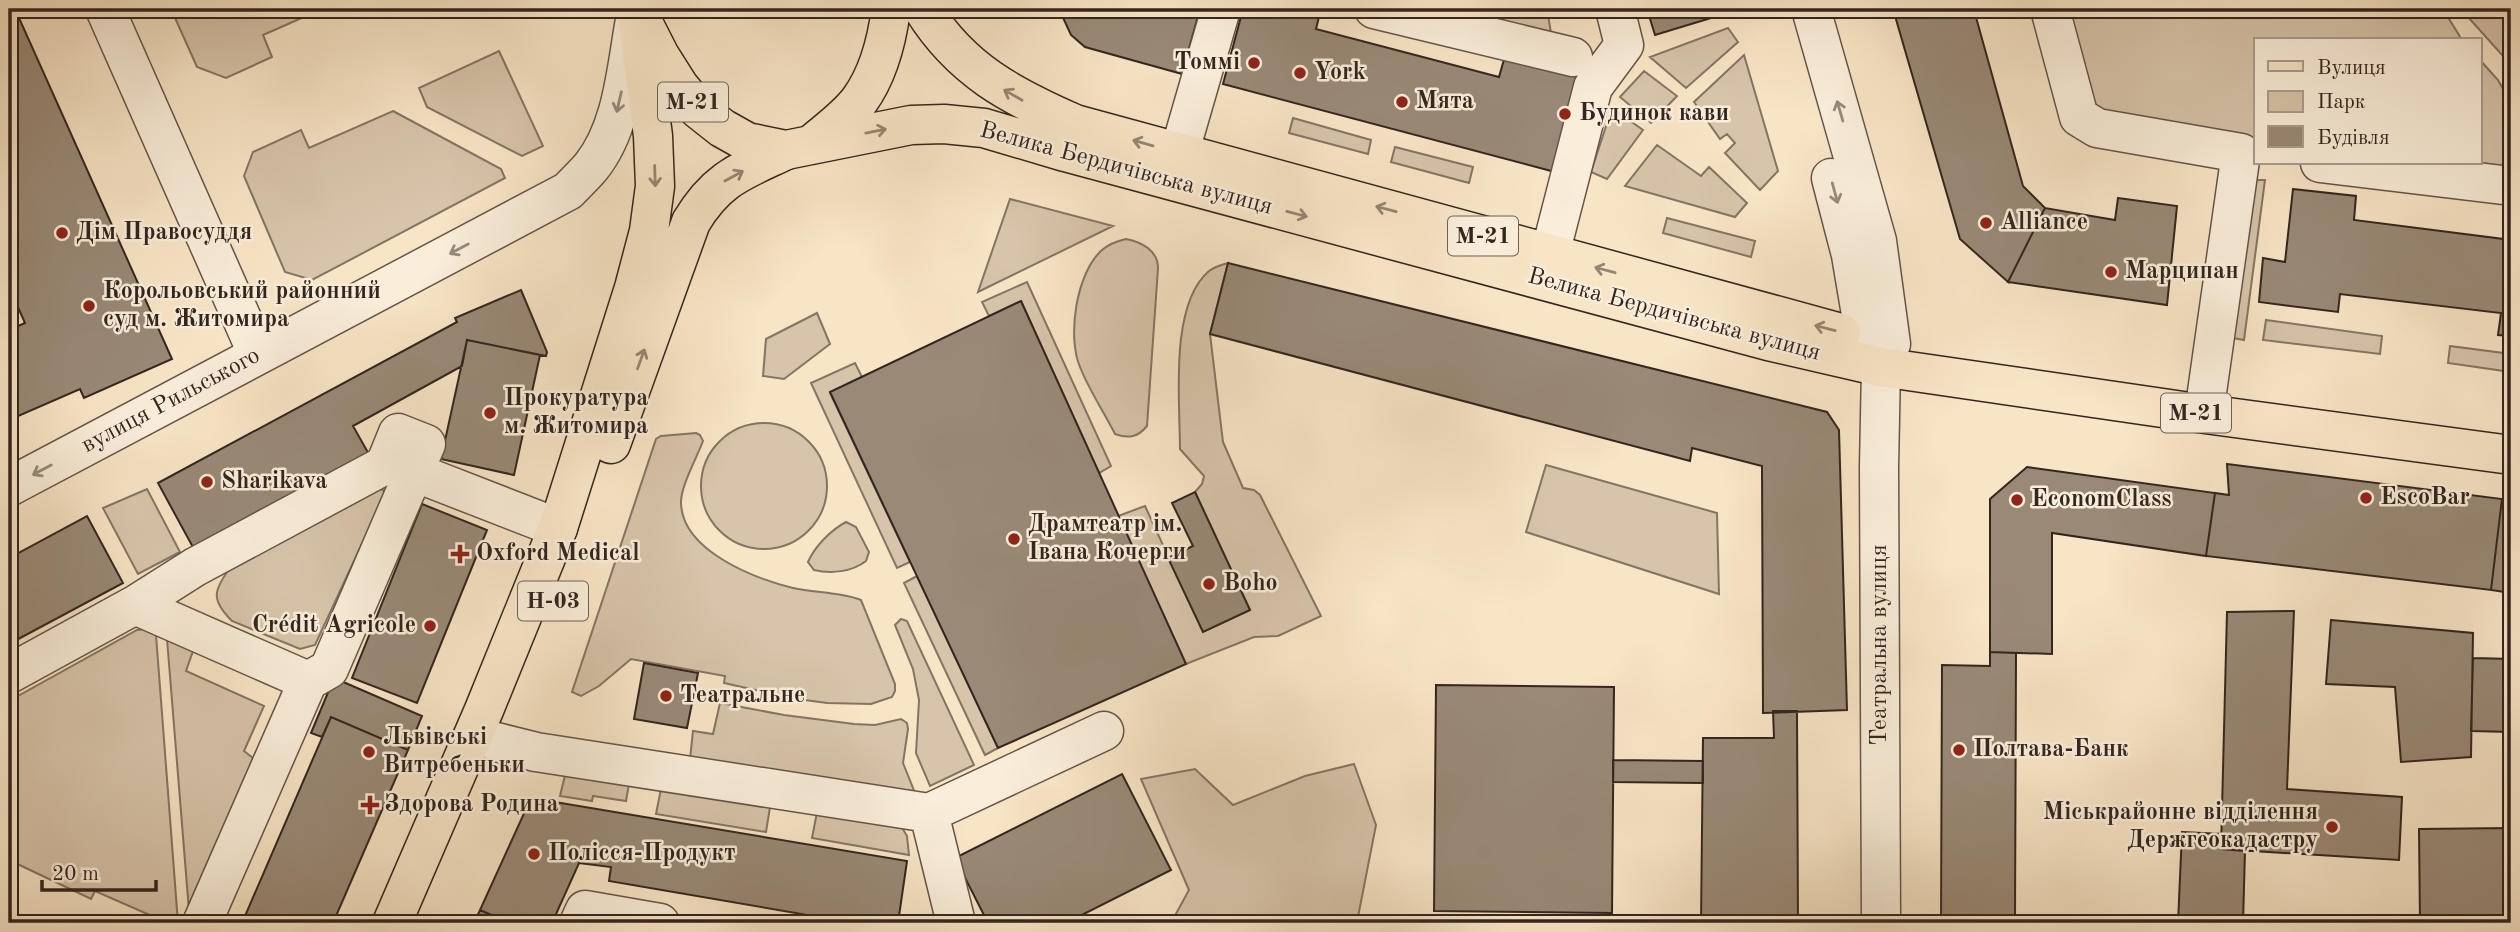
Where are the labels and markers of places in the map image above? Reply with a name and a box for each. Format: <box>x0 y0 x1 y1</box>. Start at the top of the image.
place label: Томмі <box>1174 51 1240 75</box>
marker: Томмі <box>1246 55 1262 71</box>
place label: York <box>1314 61 1366 85</box>
marker: York <box>1292 65 1308 81</box>
place label: Мята <box>1416 90 1474 114</box>
marker: Мята <box>1394 94 1410 110</box>
place label: Будинок кави <box>1579 102 1729 126</box>
marker: Будинок кави <box>1557 106 1573 122</box>
place label: Alliance <box>2000 211 2088 235</box>
marker: Alliance <box>1978 215 1994 231</box>
place label: Дім Правосуддя <box>76 221 252 245</box>
marker: Дім Правосуддя <box>54 225 70 241</box>
place label: Марципан <box>2125 260 2239 284</box>
marker: Марципан <box>2103 264 2119 280</box>
place label: Корольовський районний суд м. Житомира <box>103 280 381 332</box>
marker: Корольовський районний суд м. Житомира <box>81 298 97 314</box>
place label: Прокуратура м. Житомира <box>504 387 649 439</box>
marker: Прокуратура м. Житомира <box>482 405 498 421</box>
place label: Sharikava <box>221 470 327 494</box>
marker: Sharikava <box>199 474 215 490</box>
place label: EscoBar <box>2380 486 2470 510</box>
place label: EconomClass <box>2031 488 2172 512</box>
marker: EscoBar <box>2358 490 2374 506</box>
marker: EconomClass <box>2009 492 2025 508</box>
place label: Драмтеатр ім. Івана Кочерги <box>1028 513 1186 565</box>
marker: Драмтеатр ім. Івана Кочерги <box>1006 531 1022 547</box>
place label: Oxford Medical <box>476 542 640 566</box>
marker: Oxford Medical <box>450 544 470 564</box>
place label: Boho <box>1223 572 1278 596</box>
marker: Boho <box>1201 576 1217 592</box>
place label: Crédit Agricole <box>252 614 416 638</box>
marker: Crédit Agricole <box>422 618 438 634</box>
place label: Театральне <box>680 684 805 708</box>
marker: Театральне <box>658 688 674 704</box>
place label: Львівські Витребеньки <box>383 726 525 778</box>
place label: Полтава-Банк <box>1973 738 2129 762</box>
marker: Полтава-Банк <box>1951 742 1967 758</box>
marker: Львівські Витребеньки <box>361 744 377 760</box>
place label: Здорова Родина <box>384 793 559 817</box>
marker: Здорова Родина <box>362 797 378 813</box>
place label: Міськрайонне відділення Держгеокадастру <box>2043 801 2318 853</box>
marker: Міськрайонне відділення Держгеокадастру <box>2324 819 2340 835</box>
place label: Полісся-Продукт <box>548 842 736 866</box>
marker: Полісся-Продукт <box>526 846 542 862</box>

